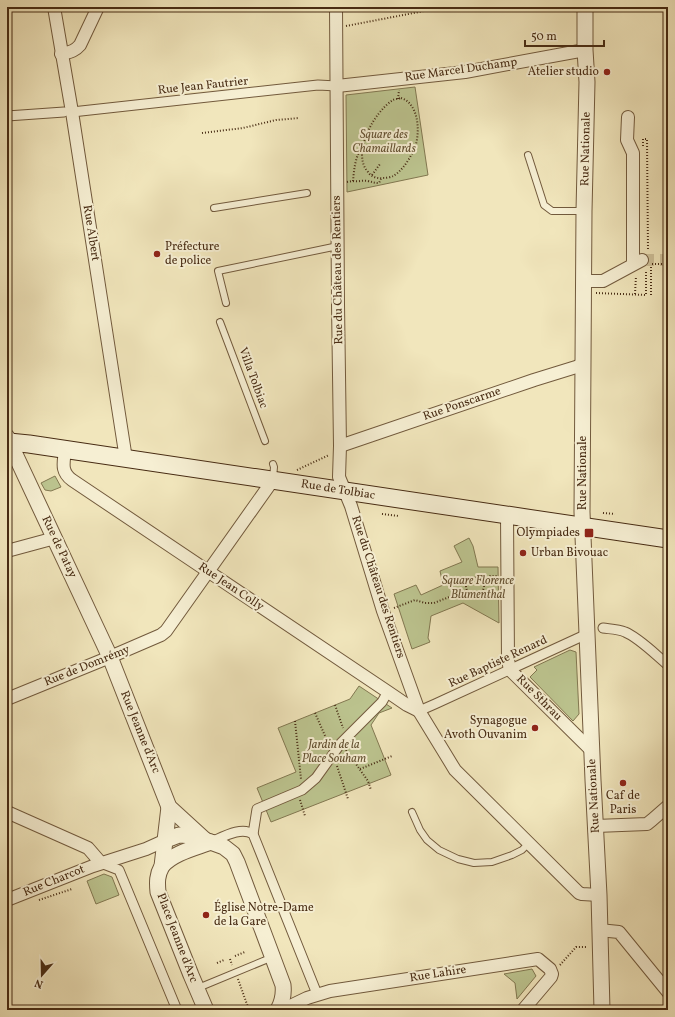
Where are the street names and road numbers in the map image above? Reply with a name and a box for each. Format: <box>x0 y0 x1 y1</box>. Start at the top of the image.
street label: Rue Marcel Duchamp <box>404 54 518 86</box>
street label: Rue Jean Fautrier <box>157 73 249 99</box>
street label: Rue Nationale <box>577 111 595 186</box>
street label: Rue du Château des Rentiers <box>329 195 347 345</box>
street label: Rue Albert <box>79 204 103 262</box>
street label: Villa Tolbiac <box>235 345 271 411</box>
street label: Rue Ponscarme <box>421 383 503 425</box>
street label: Rue Nationale <box>575 435 591 510</box>
street label: Rue de Tolbiac <box>300 476 376 504</box>
street label: Rue de Patay <box>38 513 81 581</box>
street label: Rue du Château des Rentiers <box>347 514 409 660</box>
street label: Rue Jean Colly <box>195 559 267 615</box>
street label: Rue Baptiste Renard <box>446 632 550 692</box>
street label: Rue de Domrémy <box>42 641 133 690</box>
street label: Rue Sthrau <box>513 672 566 725</box>
street label: Rue Jeanne d'Arc <box>116 688 164 776</box>
street label: Rue Nationale <box>584 758 604 834</box>
street label: Rue Charcot <box>21 861 87 901</box>
street label: Place Jeanne d'Arc <box>153 891 201 985</box>
street label: Rue Lahire <box>408 962 468 986</box>

